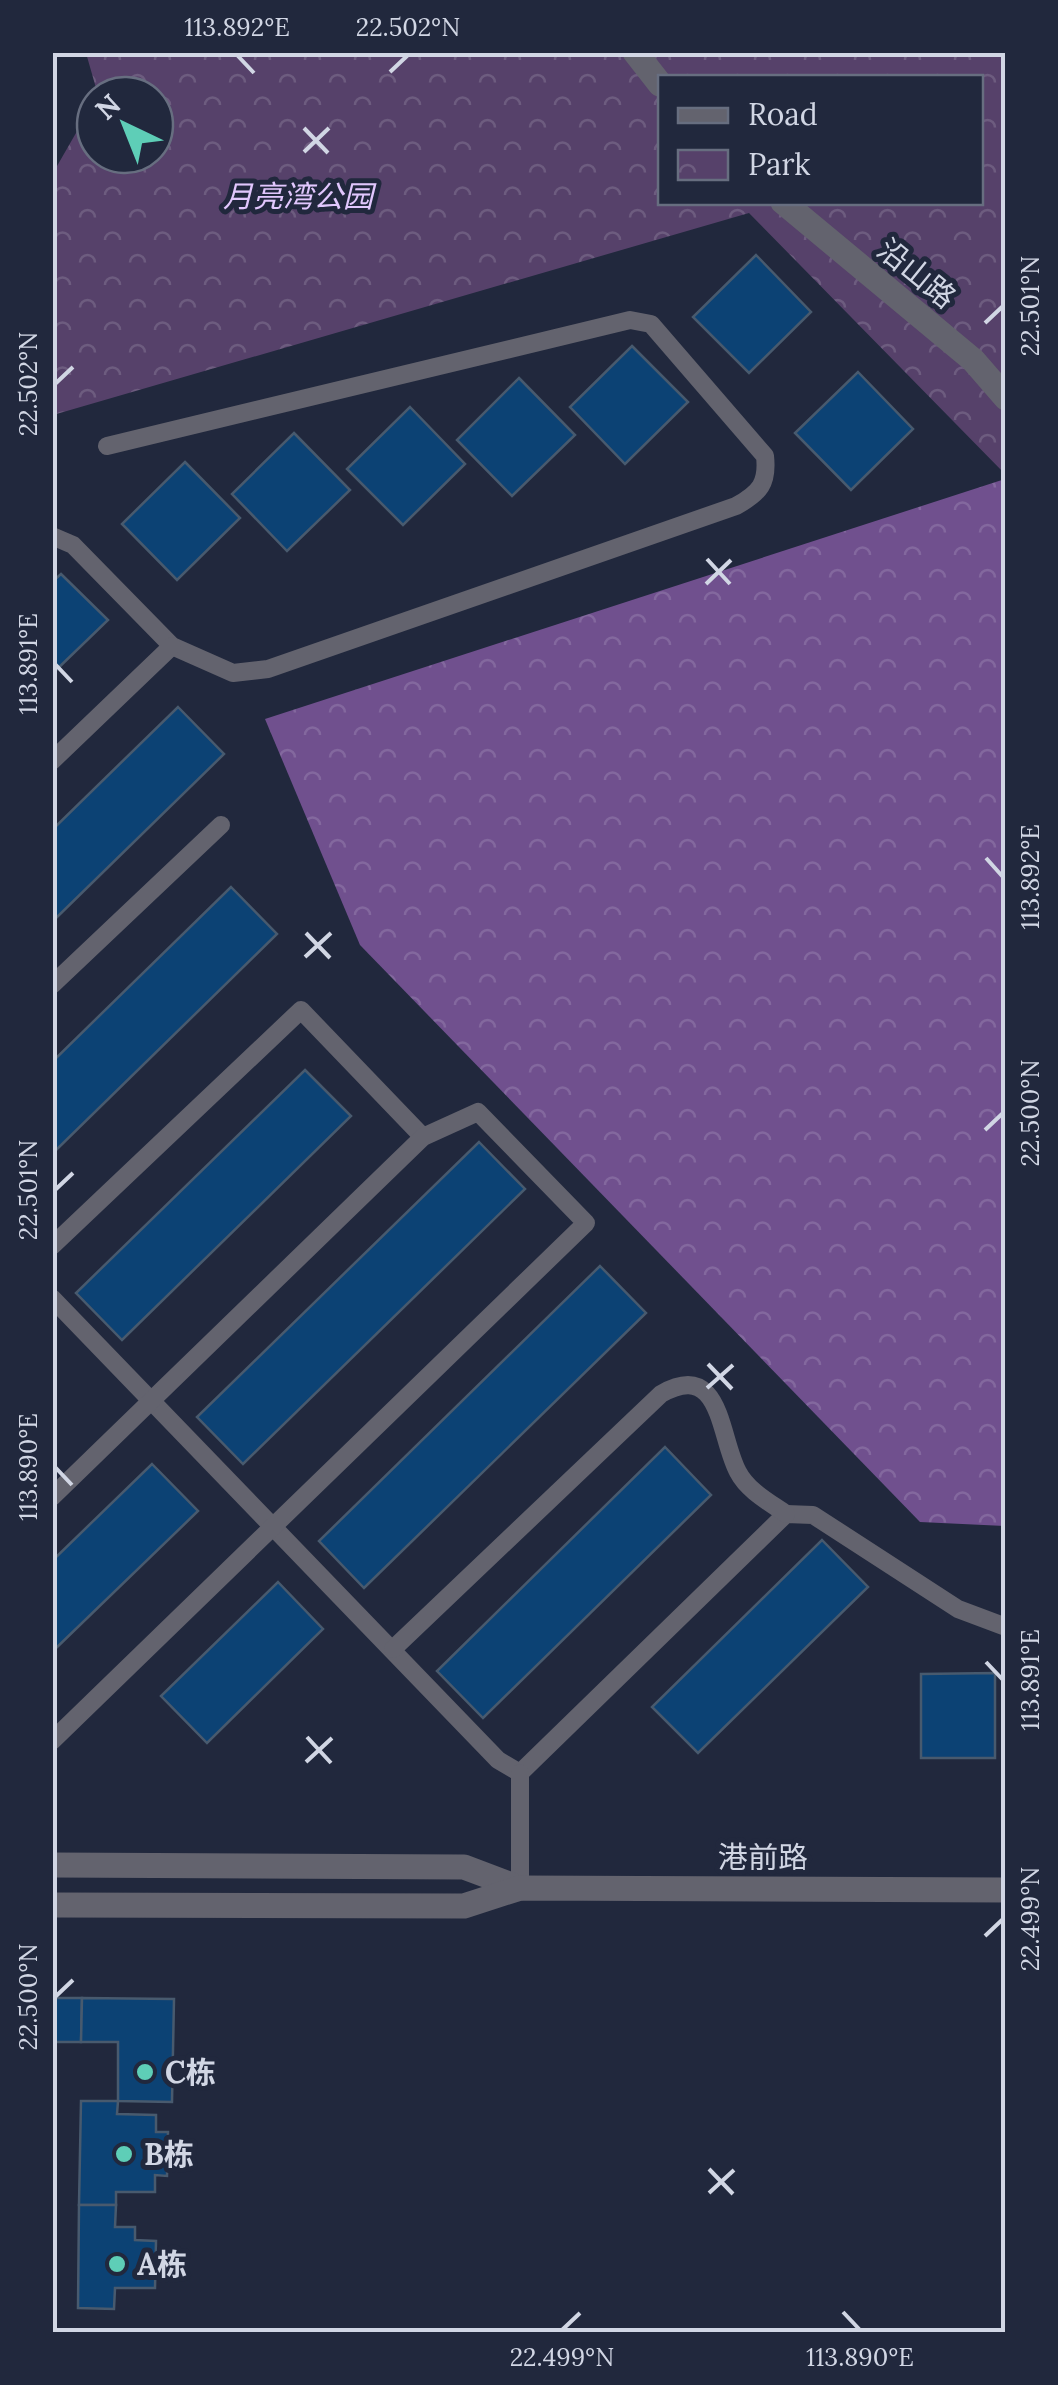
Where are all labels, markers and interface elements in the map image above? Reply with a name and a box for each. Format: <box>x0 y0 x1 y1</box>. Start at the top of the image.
text: 113.892°E <box>184 11 290 43</box>
text: 22.502°N <box>356 11 460 43</box>
north arrow <box>75 75 175 175</box>
legend <box>658 75 983 205</box>
text: N <box>88 86 128 127</box>
text: Road <box>748 95 818 133</box>
text: Park <box>748 145 810 183</box>
park label: 月亮湾公园 <box>223 177 377 215</box>
street label: 沿山路 <box>870 230 964 316</box>
text: 22.501°N <box>1014 256 1046 356</box>
text: 22.502°N <box>12 332 44 436</box>
text: 113.891°E <box>12 613 44 715</box>
text: 113.892°E <box>1014 824 1046 930</box>
text: 22.500°N <box>1014 1060 1046 1166</box>
text: 22.501°N <box>12 1140 44 1240</box>
text: 113.890°E <box>12 1413 44 1521</box>
text: 113.891°E <box>1014 1629 1046 1731</box>
street label: 港前路 <box>718 1838 808 1876</box>
text: 22.499°N <box>1014 1867 1046 1971</box>
text: 22.500°N <box>12 1944 44 2050</box>
place label: C栋 <box>165 2053 216 2091</box>
marker: C栋 <box>134 2061 156 2083</box>
place label: B栋 <box>144 2135 194 2173</box>
marker: B栋 <box>113 2143 135 2165</box>
place label: A栋 <box>137 2245 187 2283</box>
marker: A栋 <box>106 2253 128 2275</box>
text: 22.499°N <box>510 2341 614 2373</box>
text: 113.890°E <box>806 2341 914 2373</box>

